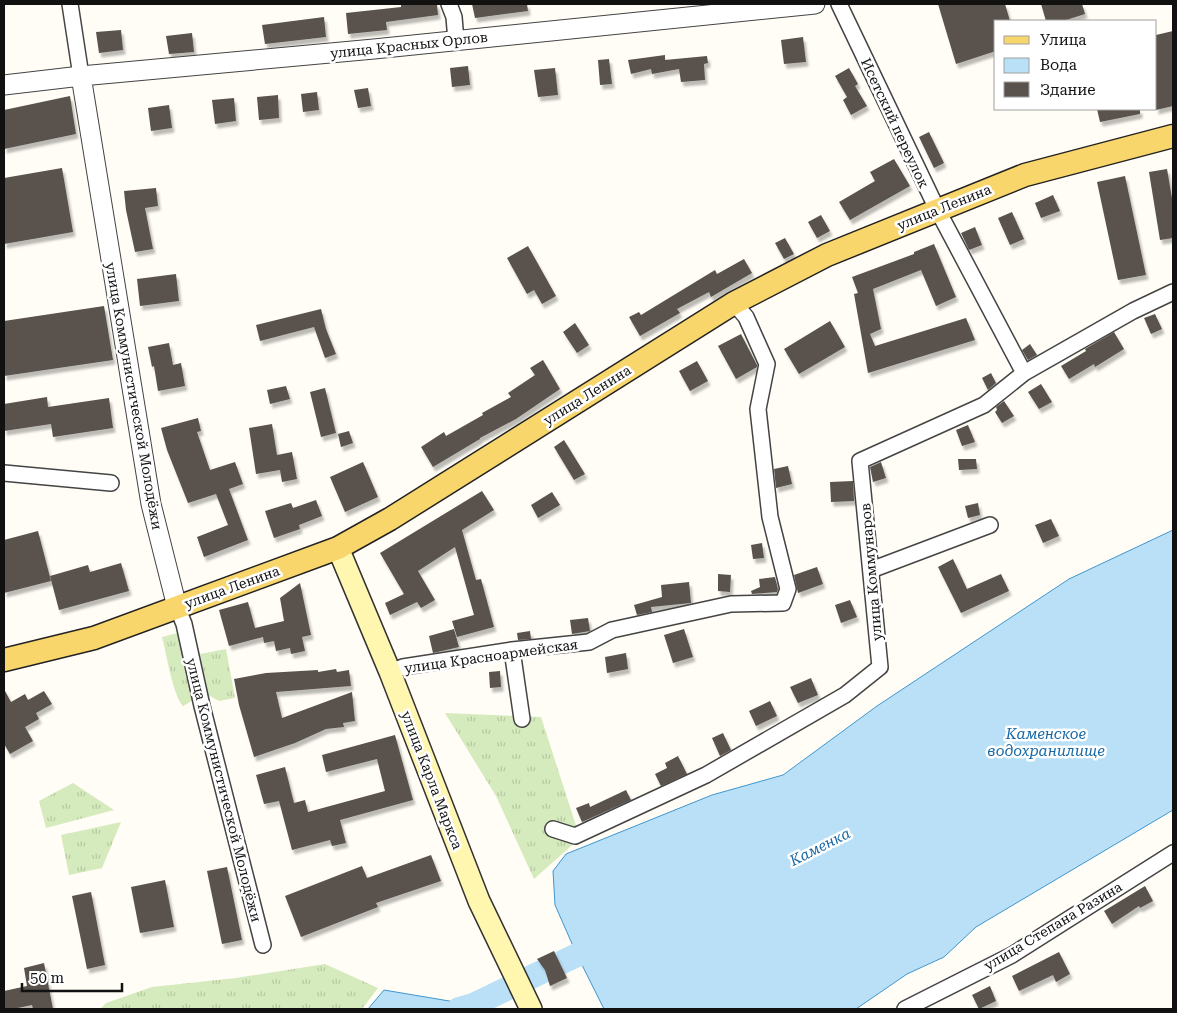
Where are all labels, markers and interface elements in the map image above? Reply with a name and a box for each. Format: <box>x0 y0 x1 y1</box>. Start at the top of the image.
legend <box>994 20 1157 110</box>
street label: улица Красных Орлов <box>329 29 489 61</box>
text: Улица <box>1040 31 1086 49</box>
street label: Исетский переулок <box>858 55 932 191</box>
text: Вода <box>1040 56 1077 74</box>
text: Здание <box>1040 81 1096 99</box>
street label: улица Ленина <box>895 181 994 233</box>
street label: улица Коммунистической Молодёжи <box>103 261 165 531</box>
street label: улица Ленина <box>540 361 634 428</box>
street label: улица Коммунаров <box>857 502 885 642</box>
street label: улица Ленина <box>182 562 282 612</box>
street label: улица Красноармейская <box>403 636 579 676</box>
street label: улица Коммунистической Молодёжи <box>183 656 265 924</box>
street label: улица Карла Маркса <box>398 709 466 852</box>
water label: Каменское водохранилище <box>987 725 1105 760</box>
water label: Каменка <box>786 824 853 870</box>
street label: улица Степана Разина <box>981 878 1125 974</box>
scale bar <box>22 960 122 992</box>
text: 50 m <box>30 969 65 987</box>

